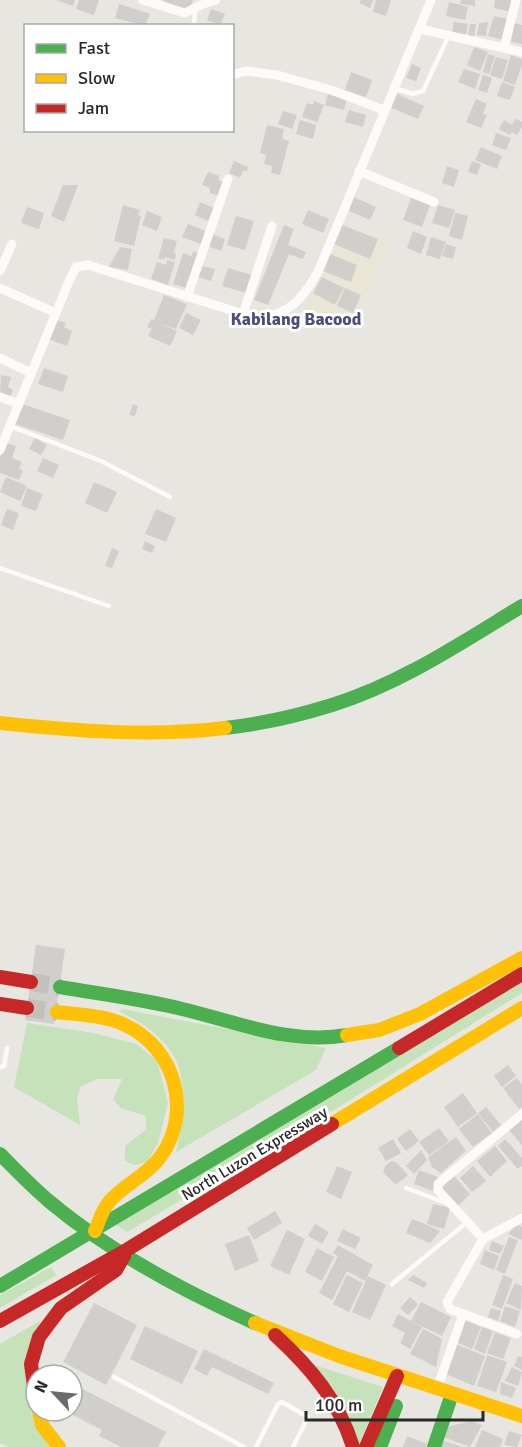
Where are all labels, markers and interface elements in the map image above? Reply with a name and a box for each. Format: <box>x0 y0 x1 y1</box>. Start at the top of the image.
legend <box>24 24 234 132</box>
text: Fast <box>78 37 110 59</box>
text: Slow <box>78 67 115 89</box>
text: Jam <box>78 97 109 119</box>
district label: Kabilang Bacood <box>231 308 362 330</box>
street label: North Luzon Expressway <box>178 1102 332 1205</box>
north arrow <box>24 1363 84 1423</box>
text: N <box>30 1377 53 1396</box>
scale bar <box>306 1384 483 1422</box>
text: 100 m <box>315 1394 362 1416</box>

